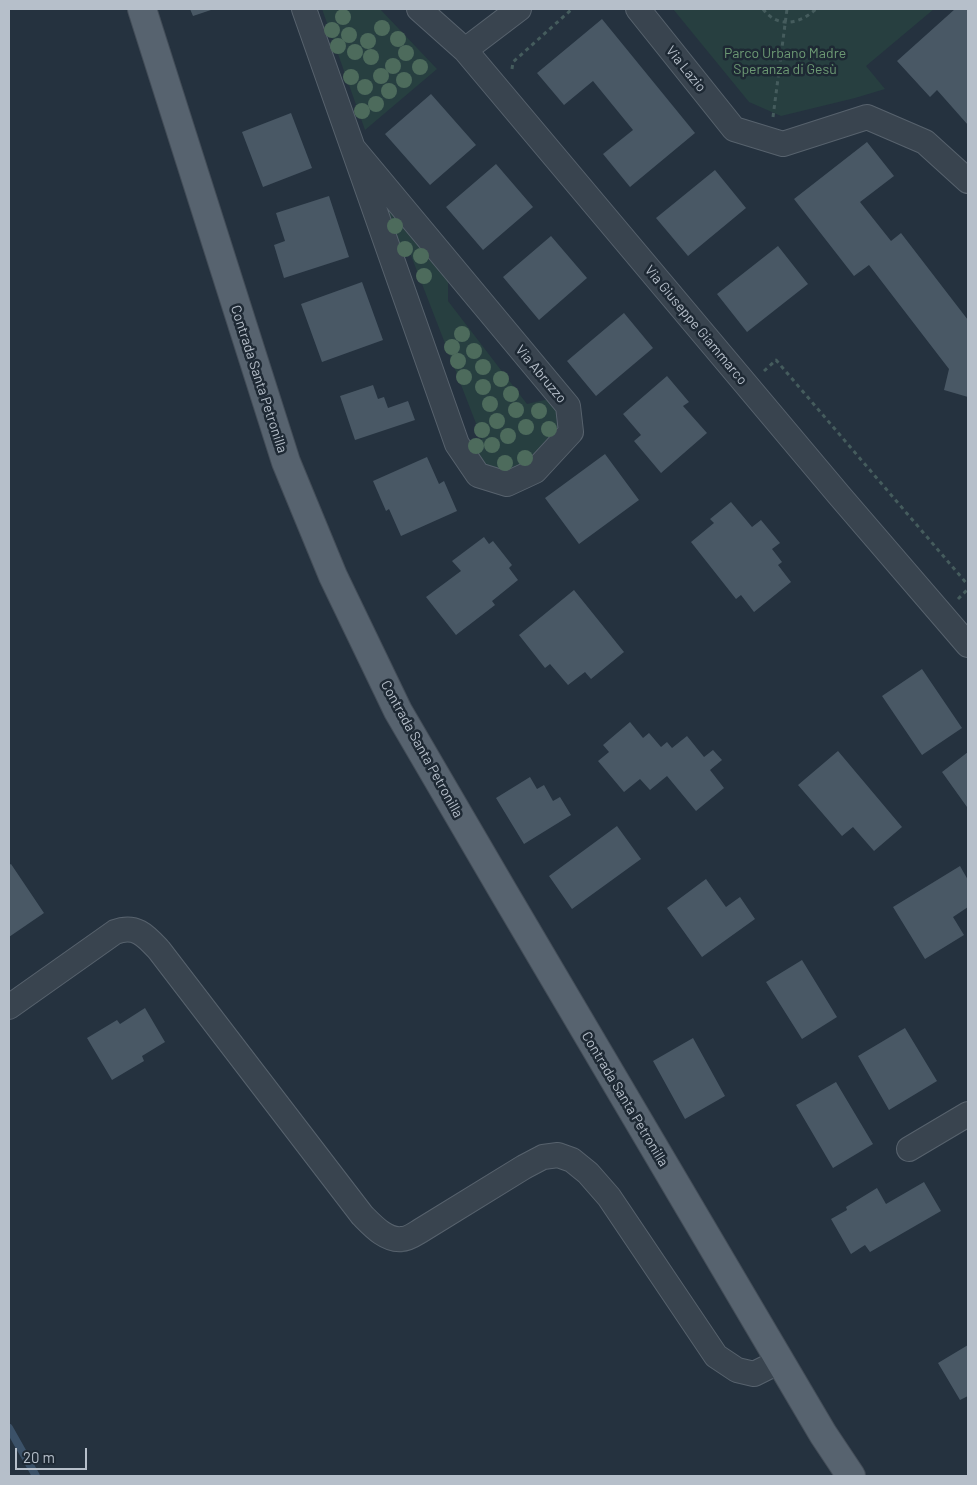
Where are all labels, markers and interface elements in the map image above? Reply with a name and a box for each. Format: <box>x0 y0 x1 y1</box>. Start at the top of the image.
street label: Via Lazio <box>662 43 710 95</box>
park label: Parco Urbano Madre Speranza di Gesù <box>724 45 846 78</box>
street label: Via Giuseppe Giammarco <box>641 262 751 388</box>
street label: Contrada Santa Petronilla <box>227 303 291 455</box>
street label: Via Abruzzo <box>512 342 570 406</box>
street label: Contrada Santa Petronilla <box>377 677 467 821</box>
street label: Contrada Santa Petronilla <box>578 1029 672 1169</box>
scale bar <box>18 1438 90 1470</box>
text: 20 m <box>23 1448 55 1466</box>

